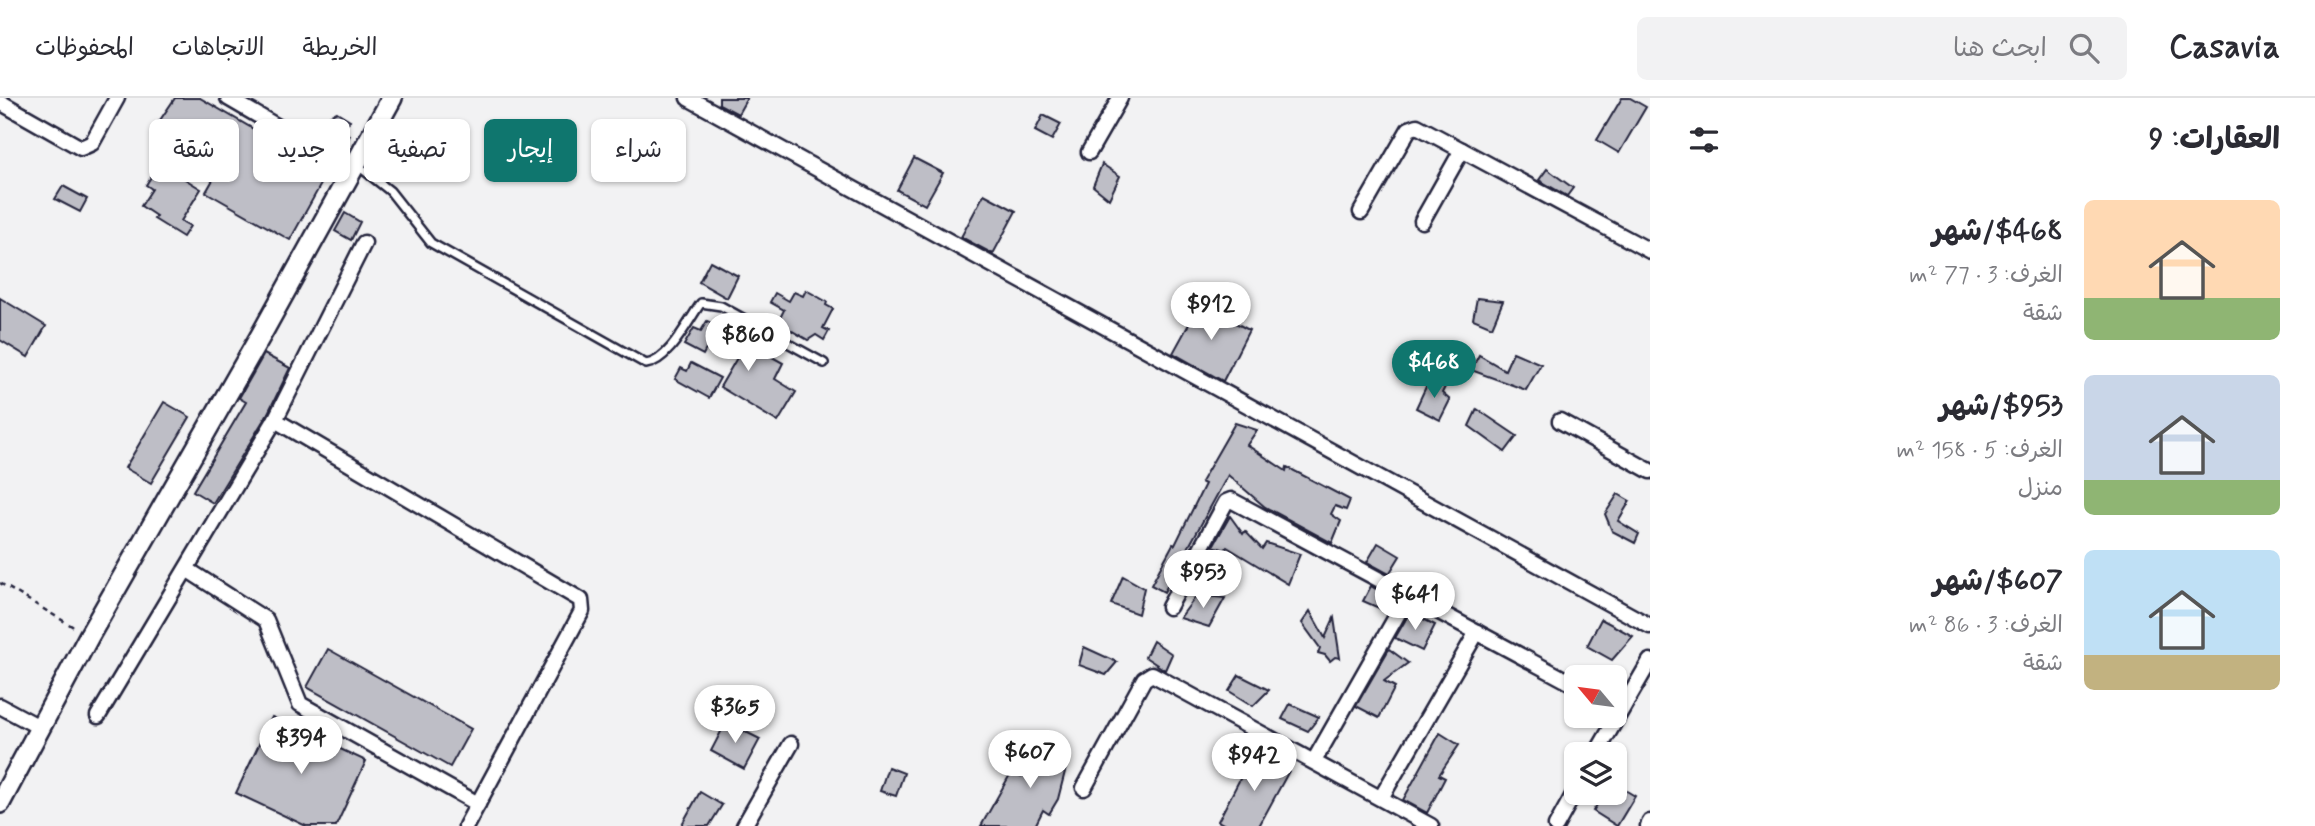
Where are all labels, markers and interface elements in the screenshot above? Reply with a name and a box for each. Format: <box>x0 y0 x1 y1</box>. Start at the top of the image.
search box <box>1637 17 2127 80</box>
text: Casavia <box>2169 26 2280 70</box>
icon: search <box>2065 29 2103 67</box>
text: ابحث هنا <box>1953 32 2047 66</box>
text: المحفوظات <box>35 33 134 64</box>
text: الاتجاهات <box>172 33 265 64</box>
text: الخريطة <box>303 33 377 64</box>
chip: شقة <box>149 119 239 182</box>
chip: جديد <box>253 119 350 182</box>
chip: تصفية <box>364 119 470 182</box>
chip: إيجار <box>484 119 577 182</box>
chip: شراء <box>591 119 686 182</box>
text: العقارات: 9 <box>2149 120 2280 159</box>
icon: filters <box>1685 121 1723 159</box>
text: $468/شهر <box>1932 212 2063 251</box>
icon: home <box>2140 228 2224 312</box>
text: الغرف: 3 · 77 m² <box>1909 261 2063 291</box>
pin: $912 <box>1170 282 1252 342</box>
text: $912 <box>1187 290 1235 320</box>
text: شقة <box>2023 299 2063 329</box>
pin: $860 <box>707 314 789 373</box>
text: $860 <box>721 321 775 351</box>
pin: $468 <box>1393 341 1475 400</box>
text: $468 <box>1408 348 1460 378</box>
text: $953/شهر <box>1939 387 2063 426</box>
icon: home <box>2140 403 2224 487</box>
text: الغرف: 5 · 158 m² <box>1896 436 2063 466</box>
text: منزل <box>2018 474 2063 504</box>
pin: $953 <box>1162 550 1244 610</box>
text: $953 <box>1180 558 1226 588</box>
text: $607/شهر <box>1933 562 2063 601</box>
pin: $641 <box>1374 573 1456 632</box>
icon: home <box>2140 578 2224 662</box>
text: $641 <box>1391 580 1439 610</box>
text: الغرف: 3 · 86 m² <box>1909 611 2063 641</box>
text: شقة <box>2023 649 2063 679</box>
north arrow <box>1564 665 1628 728</box>
map controls <box>1564 665 1627 805</box>
pin: $365 <box>694 686 776 745</box>
text: $365 <box>710 693 760 723</box>
pin: $394 <box>260 716 342 776</box>
text: $394 <box>275 724 327 754</box>
pin: $607 <box>989 730 1071 790</box>
pin: $942 <box>1213 734 1295 793</box>
text: $607 <box>1004 738 1056 768</box>
text: $942 <box>1228 741 1280 771</box>
button: layers <box>1564 742 1627 805</box>

